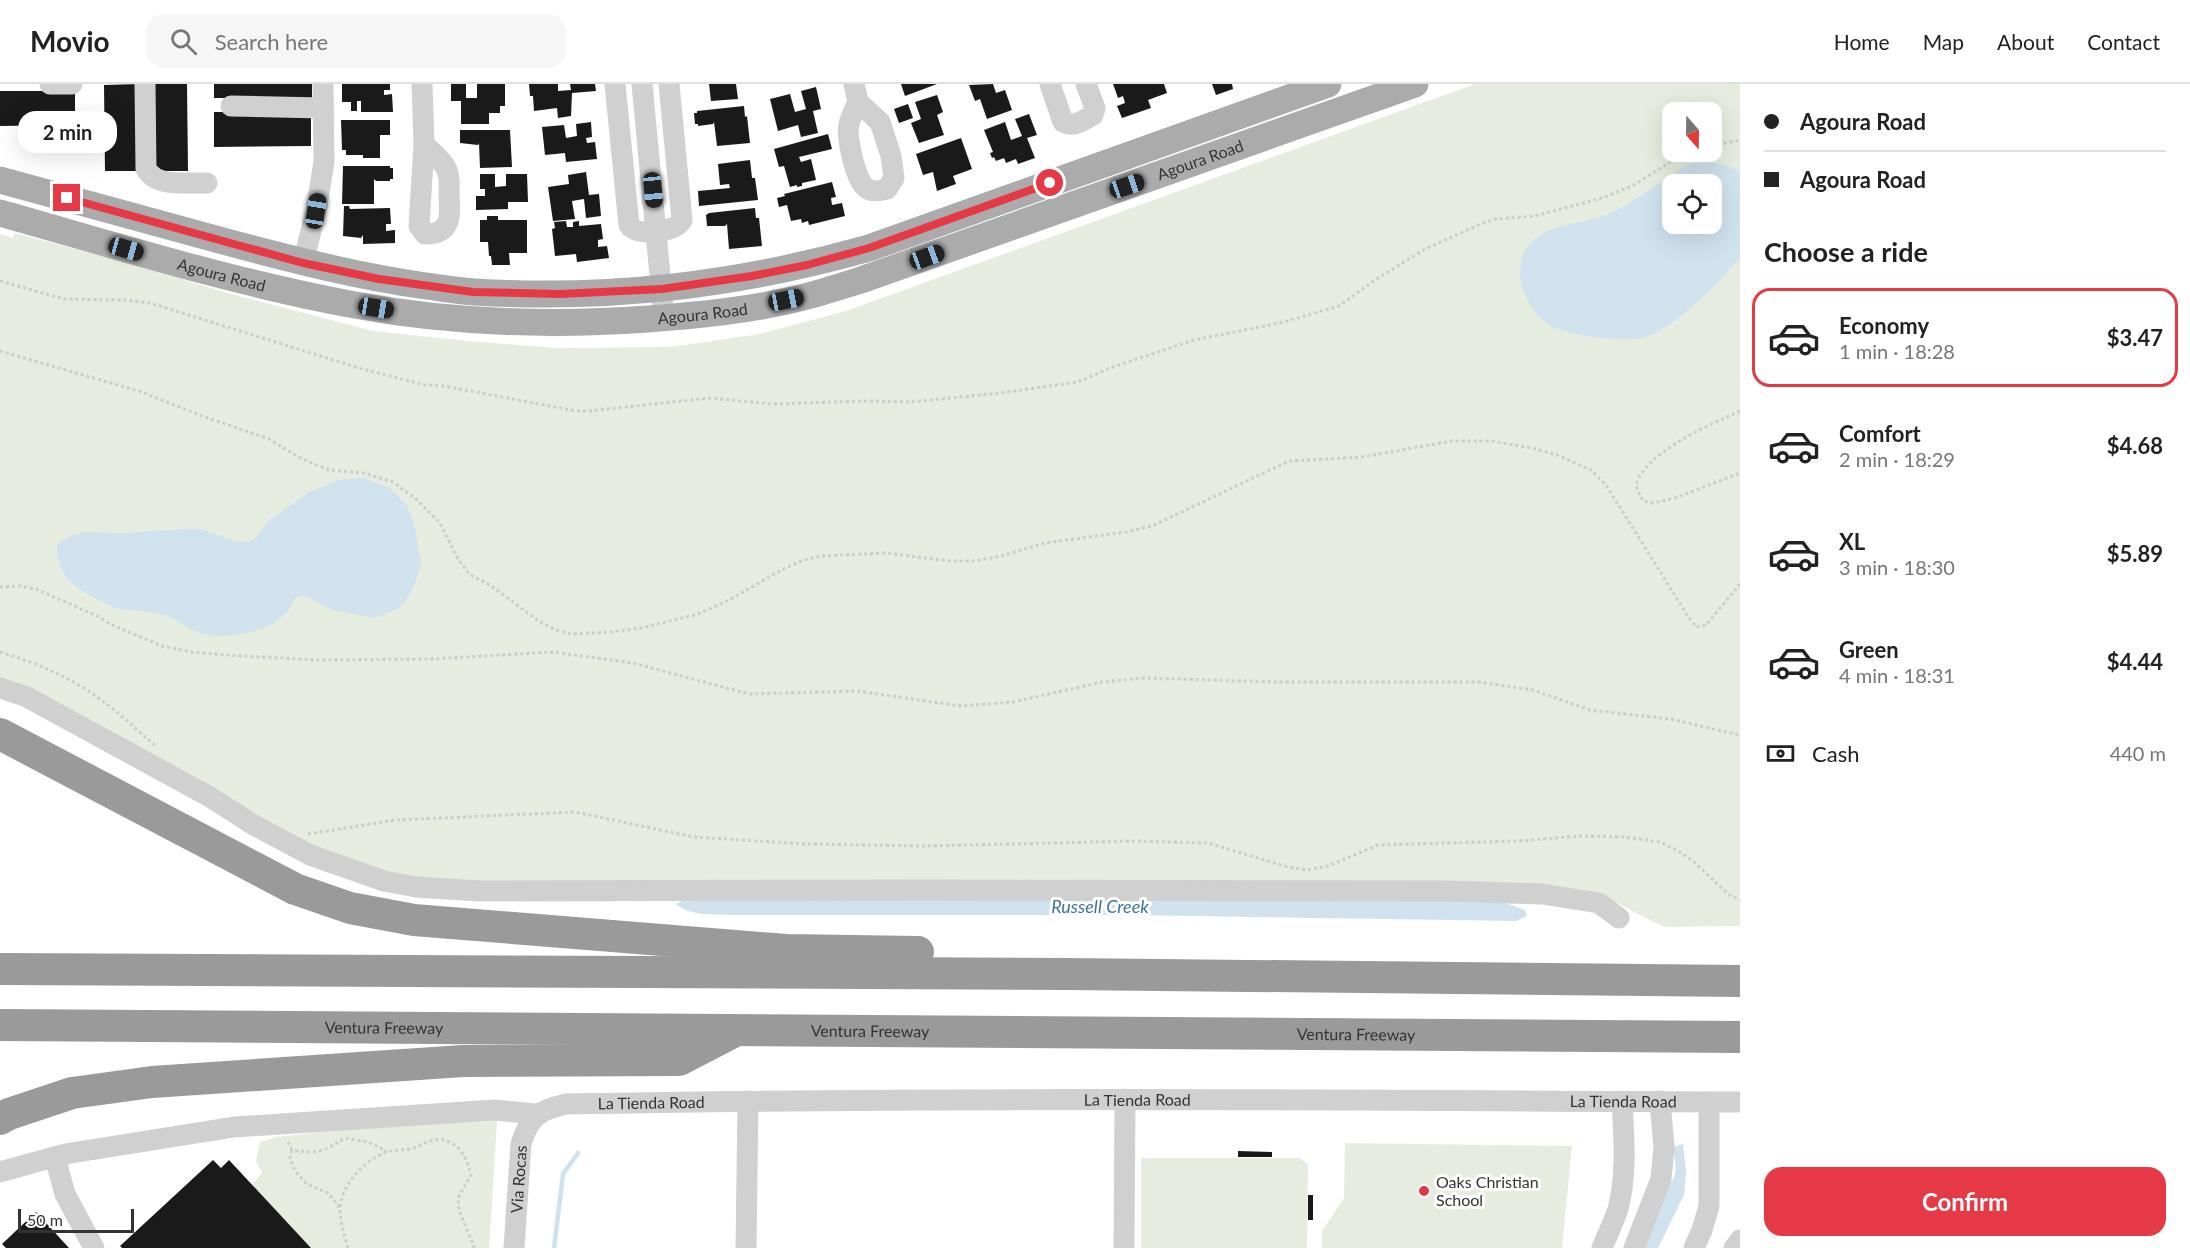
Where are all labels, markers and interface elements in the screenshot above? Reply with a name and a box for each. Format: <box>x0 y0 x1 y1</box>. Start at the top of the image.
search box <box>146 14 566 68</box>
text: Movio <box>30 24 110 58</box>
icon: search <box>167 25 200 58</box>
text: Search here <box>215 28 328 55</box>
text: Home <box>1834 29 1890 54</box>
text: Map <box>1923 29 1964 54</box>
text: About <box>1997 29 2054 54</box>
text: Contact <box>2087 29 2160 54</box>
north arrow <box>1662 102 1722 162</box>
map controls <box>1662 102 1722 234</box>
text: Agoura Road <box>1800 108 1926 135</box>
callout: 2 min <box>17 111 116 153</box>
text: 2 min <box>43 120 92 144</box>
street label: Agoura Road <box>1154 136 1246 184</box>
text: Agoura Road <box>1800 166 1926 193</box>
route start <box>1036 169 1063 196</box>
car <box>642 171 664 209</box>
car <box>1107 172 1147 200</box>
button: locate <box>1662 174 1722 234</box>
route end <box>53 184 80 211</box>
car <box>304 192 328 230</box>
car <box>106 235 146 263</box>
text: Choose a ride <box>1764 235 1928 268</box>
car <box>907 242 947 272</box>
street label: Agoura Road <box>175 254 268 295</box>
car <box>767 288 805 312</box>
car <box>357 296 395 320</box>
street label: Agoura Road <box>657 298 749 327</box>
icon: car <box>1767 311 1821 365</box>
text: Economy <box>1839 312 1929 339</box>
text: $3.47 <box>2107 324 2163 351</box>
text: 1 min · 18:28 <box>1839 339 1955 363</box>
icon: car <box>1767 419 1821 473</box>
text: Comfort <box>1839 420 1921 447</box>
text: $4.68 <box>2107 432 2163 459</box>
text: 2 min · 18:29 <box>1839 447 1955 471</box>
icon: car <box>1767 527 1821 581</box>
text: XL <box>1839 528 1865 555</box>
text: $5.89 <box>2107 540 2163 567</box>
text: 3 min · 18:30 <box>1839 555 1955 579</box>
icon: car <box>1767 635 1821 689</box>
text: Green <box>1839 636 1899 663</box>
text: $4.44 <box>2107 648 2163 675</box>
text: 4 min · 18:31 <box>1839 663 1955 687</box>
icon: cash <box>1764 737 1797 770</box>
text: Cash <box>1812 740 1859 767</box>
text: 440 m <box>2110 741 2166 765</box>
water label: Russell Creek <box>1051 895 1149 917</box>
street label: Ventura Freeway <box>325 1017 444 1037</box>
street label: Ventura Freeway <box>811 1021 930 1040</box>
street label: Ventura Freeway <box>1297 1024 1416 1044</box>
street label: La Tienda Road <box>1084 1090 1191 1109</box>
street label: La Tienda Road <box>1570 1091 1677 1111</box>
street label: La Tienda Road <box>598 1092 705 1112</box>
street label: Via Rocas <box>506 1145 530 1214</box>
button: Confirm <box>1764 1167 2166 1236</box>
place label: Oaks Christian School <box>1436 1172 1539 1209</box>
marker: Oaks Christian School <box>1417 1184 1431 1198</box>
scale bar <box>18 1206 134 1234</box>
text: 50 m <box>27 1210 63 1229</box>

